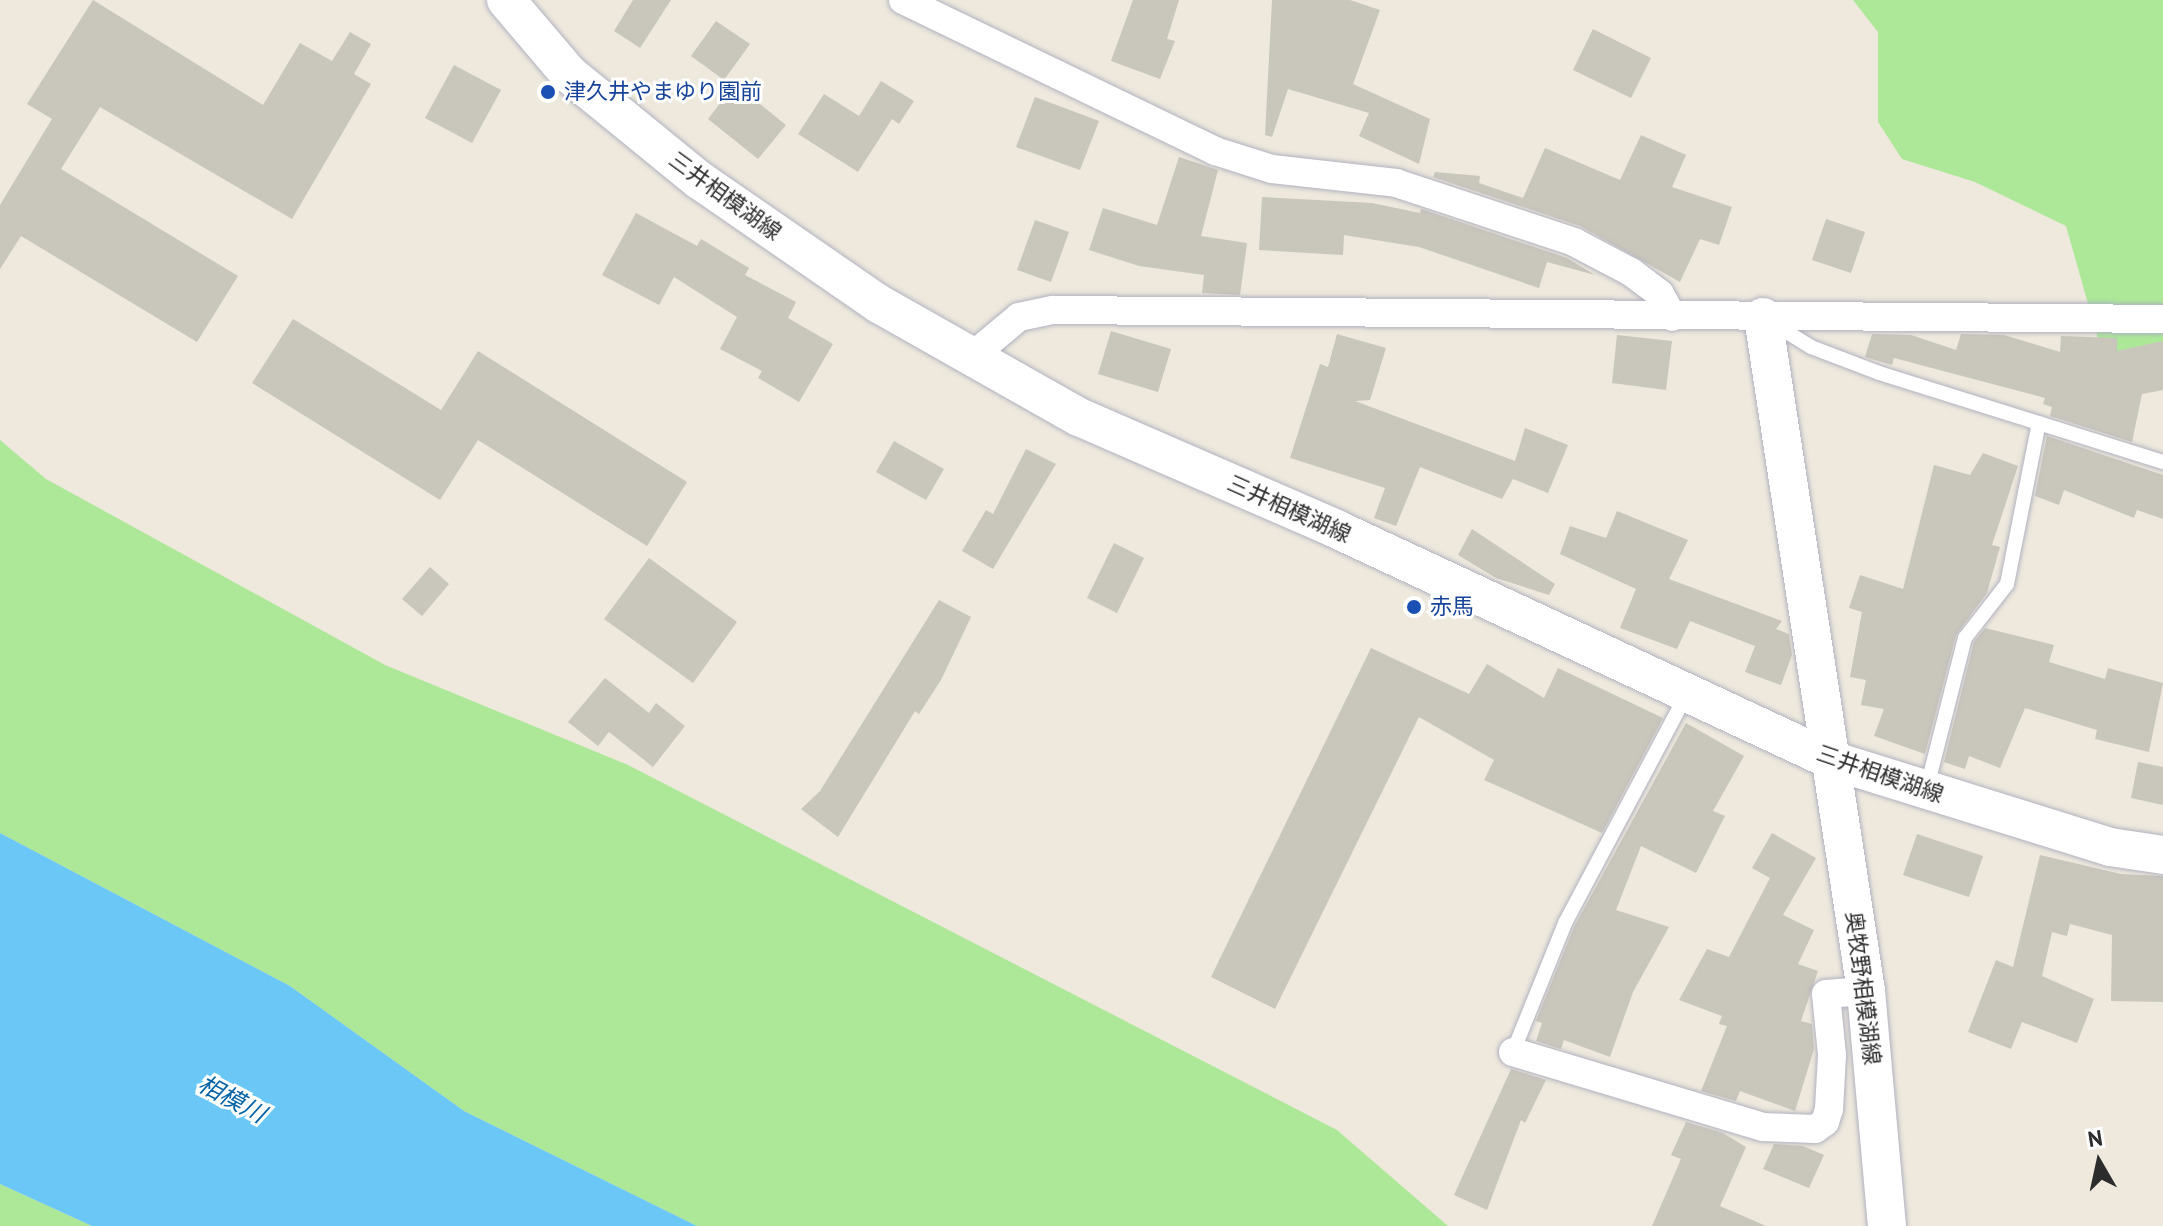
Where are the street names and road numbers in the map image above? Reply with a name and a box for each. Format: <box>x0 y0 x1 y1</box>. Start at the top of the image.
street label: 三井相模湖線 <box>664 147 786 245</box>
street label: 三井相模湖線 <box>1223 470 1355 548</box>
street label: 三井相模湖線 <box>1813 740 1947 808</box>
street label: 奥牧野相模湖線 <box>1841 910 1885 1066</box>

